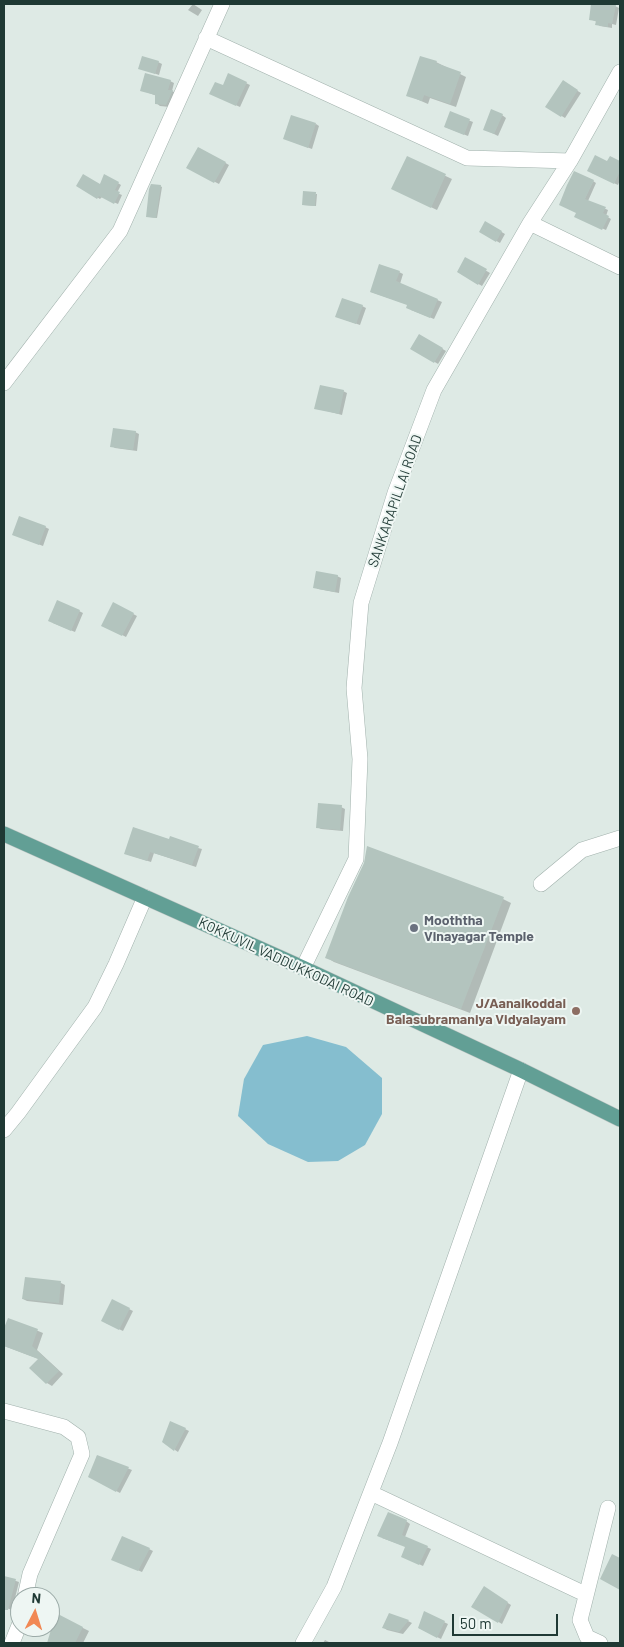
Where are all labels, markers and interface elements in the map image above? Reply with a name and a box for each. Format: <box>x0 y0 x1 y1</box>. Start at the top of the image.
street label: SANKARAPILLAI ROAD <box>364 433 426 569</box>
place label: Mooththa Vinayagar Temple <box>424 912 534 944</box>
street label: KOKKUVIL VADDUKKODAI ROAD <box>196 914 376 1010</box>
marker: Mooththa Vinayagar Temple <box>408 922 420 934</box>
place label: J/Aanaikoddai Balasubramaniya Vidyalayam <box>386 995 566 1028</box>
marker: J/Aanaikoddai Balasubramaniya Vidyalayam <box>570 1005 582 1017</box>
north arrow <box>10 1587 60 1637</box>
text: N <box>31 1589 42 1606</box>
scale bar <box>454 1604 560 1636</box>
text: 50 m <box>460 1614 492 1632</box>

